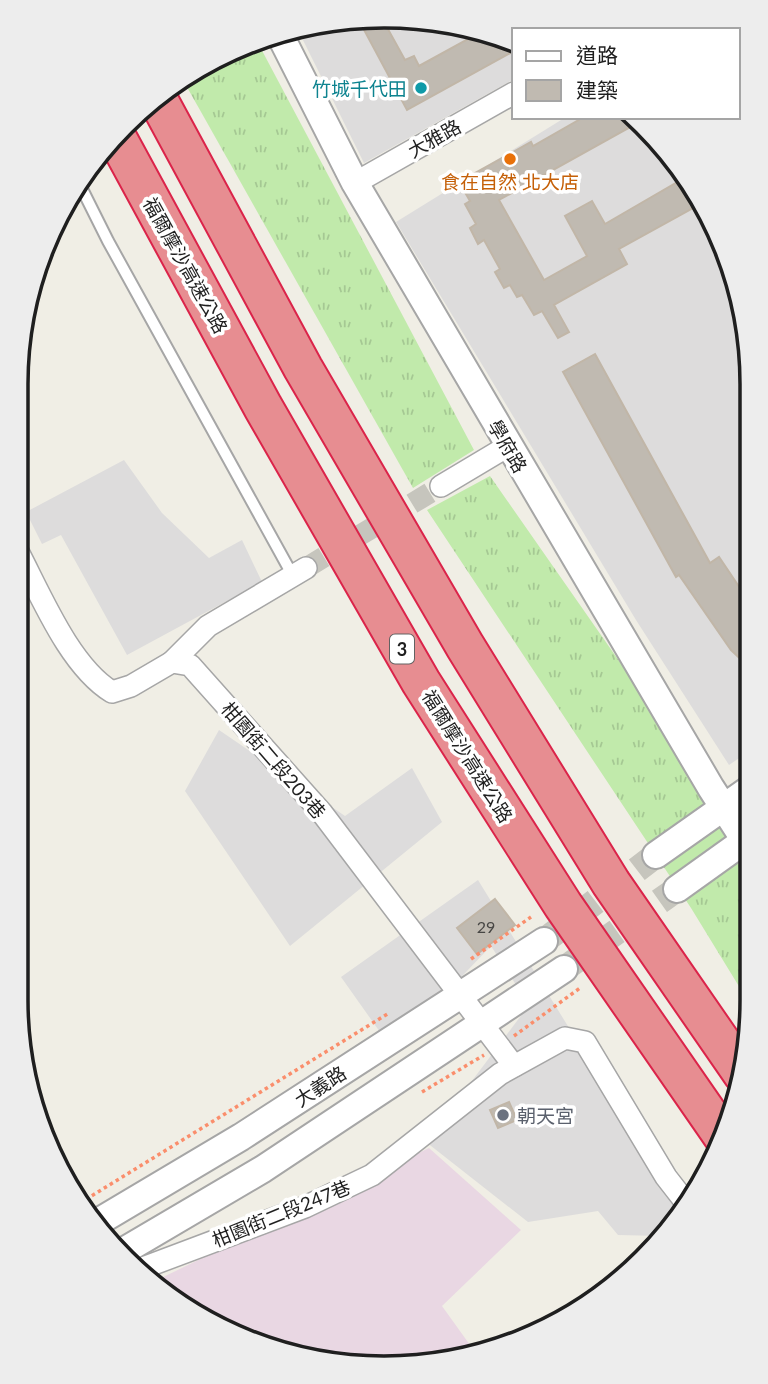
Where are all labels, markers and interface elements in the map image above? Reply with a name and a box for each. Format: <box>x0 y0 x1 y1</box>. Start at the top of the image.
legend <box>512 28 740 119</box>
text: 道路 <box>576 42 618 67</box>
place label: 竹城千代田 <box>312 77 407 100</box>
text: 建築 <box>576 77 618 102</box>
marker: 竹城千代田 <box>413 80 429 96</box>
street label: 大雅路 <box>403 114 465 162</box>
marker: 食在自然 北大店 <box>502 151 518 167</box>
place label: 食在自然 北大店 <box>441 170 579 193</box>
street label: 福爾摩沙高速公路 <box>139 193 233 337</box>
street label: 學府路 <box>484 416 532 476</box>
road number: 3 <box>390 634 414 664</box>
street label: 福爾摩沙高速公路 <box>418 685 518 827</box>
street label: 柑園街二段203巷 <box>217 697 331 823</box>
house number: 29 <box>477 917 495 936</box>
street label: 大義路 <box>290 1061 350 1111</box>
place label: 朝天宮 <box>517 1104 574 1127</box>
marker: 朝天宮 <box>495 1107 511 1123</box>
street label: 柑園街二段247巷 <box>209 1175 353 1251</box>

